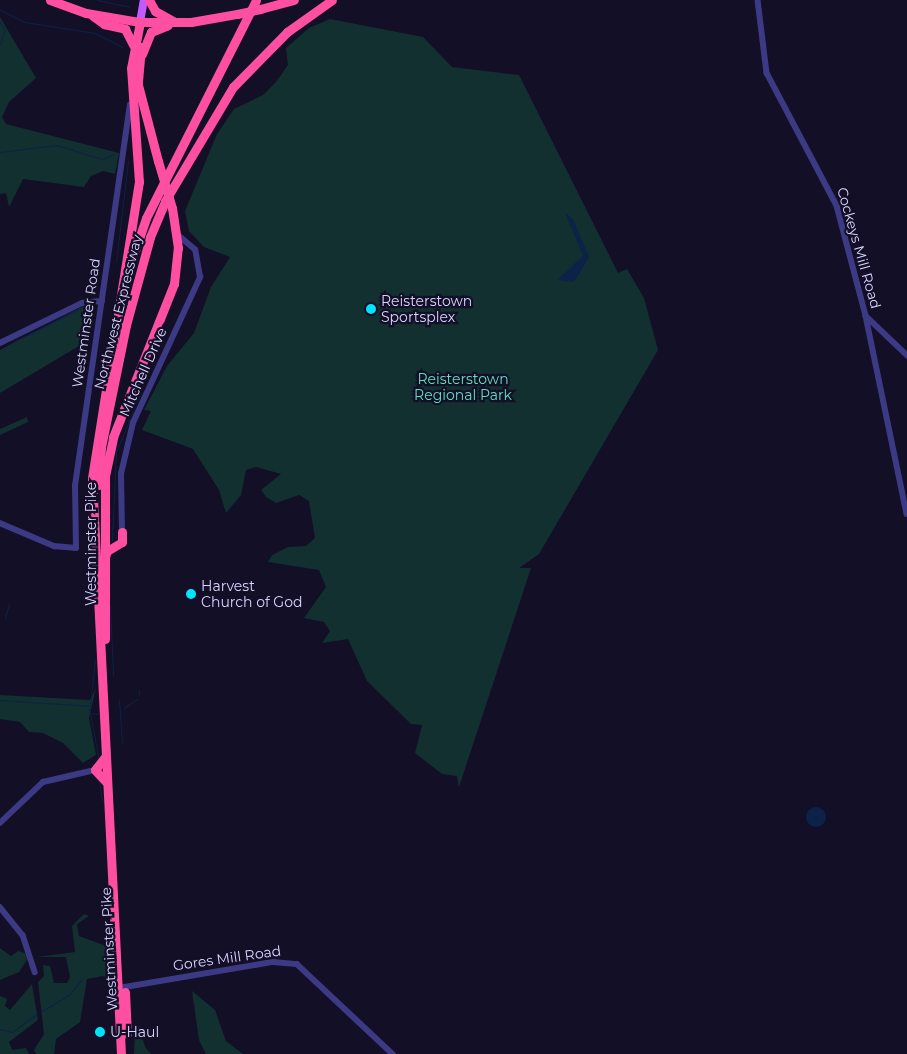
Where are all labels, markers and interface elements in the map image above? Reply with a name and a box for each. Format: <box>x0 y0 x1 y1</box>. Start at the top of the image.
street label: Cockeys Mill Road <box>834 185 884 311</box>
street label: Northwest Expressway <box>91 233 145 391</box>
street label: Westminster Road <box>69 257 103 389</box>
place label: Reisterstown Sportsplex <box>381 293 472 326</box>
marker: Reisterstown Sportsplex <box>365 303 377 315</box>
street label: Mitchell Drive <box>116 325 170 419</box>
park label: Reisterstown Regional Park <box>414 371 512 404</box>
street label: Westminster Pike <box>83 482 99 606</box>
place label: Harvest Church of God <box>201 578 302 610</box>
marker: Harvest Church of God <box>185 588 197 600</box>
street label: Westminster Pike <box>97 887 121 1011</box>
street label: Gores Mill Road <box>172 942 282 974</box>
place label: U-Haul <box>110 1024 159 1040</box>
marker: U-Haul <box>94 1026 106 1038</box>

